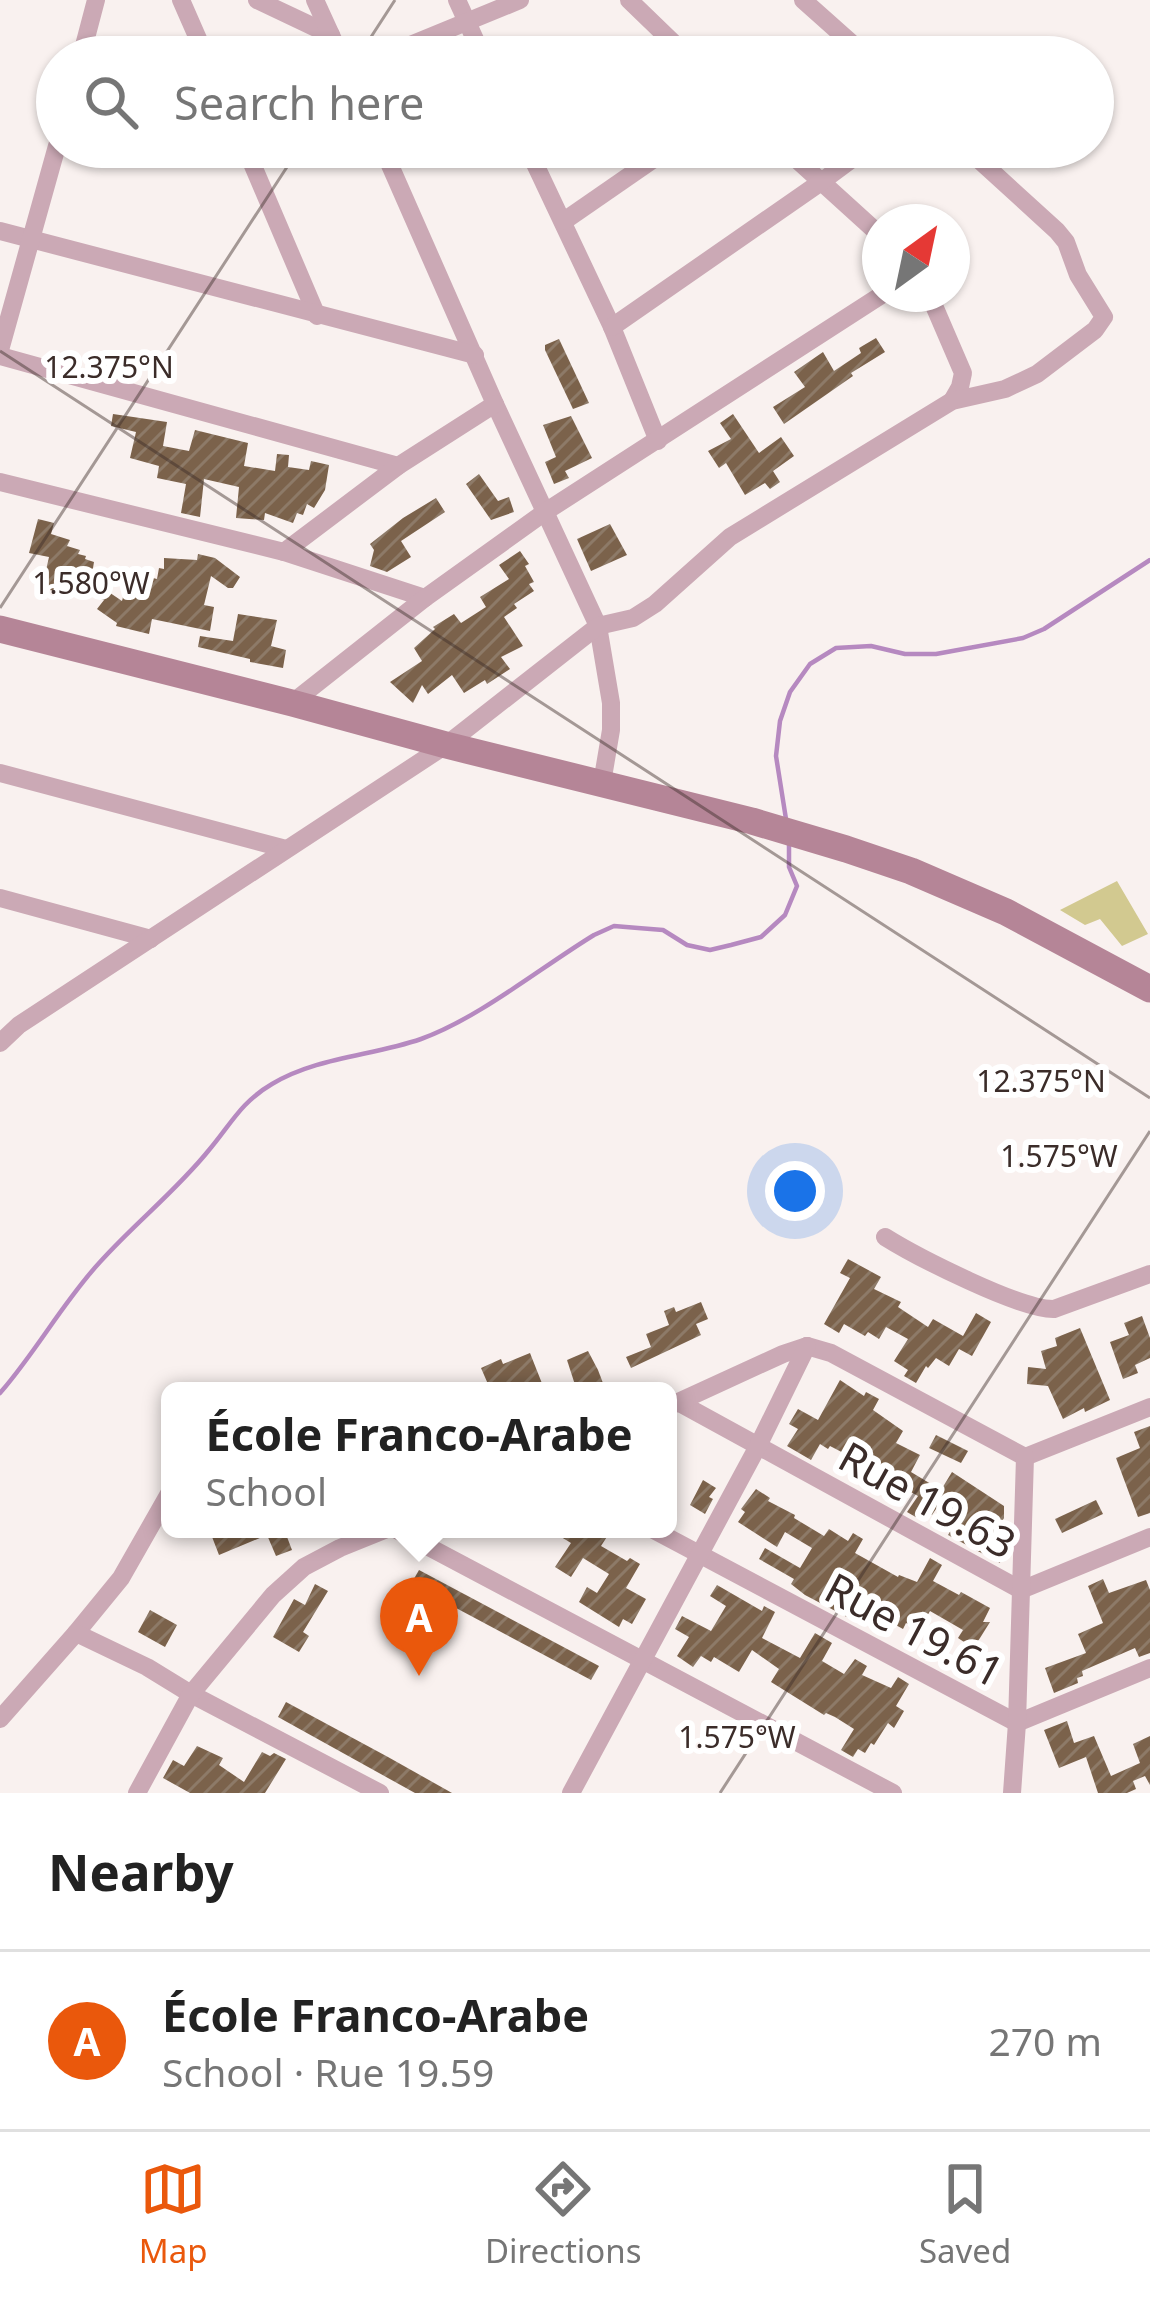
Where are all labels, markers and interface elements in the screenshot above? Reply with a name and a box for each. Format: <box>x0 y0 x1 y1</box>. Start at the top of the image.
search box <box>36 36 1114 168</box>
icon: search <box>78 69 144 135</box>
text: Search here <box>174 72 424 133</box>
north arrow <box>862 204 970 312</box>
text: 12.375°N <box>44 346 174 387</box>
text: 1.580°W <box>32 562 150 603</box>
text: 12.375°N <box>976 1060 1106 1101</box>
text: 1.575°W <box>1000 1135 1118 1176</box>
your location <box>765 1161 825 1221</box>
popup <box>161 1382 677 1538</box>
text: École Franco-Arabe <box>205 1403 633 1464</box>
street label: Rue 19.63 <box>829 1427 1027 1571</box>
text: School <box>205 1464 327 1517</box>
street label: Rue 19.61 <box>816 1558 1014 1700</box>
pin: A <box>380 1577 458 1676</box>
text: 1.575°W <box>678 1716 796 1757</box>
text: Nearby <box>48 1836 234 1906</box>
text: École Franco-Arabe <box>162 1984 589 2045</box>
text: A <box>74 2014 101 2067</box>
text: 270 m <box>988 2014 1102 2067</box>
text: School · Rue 19.59 <box>162 2045 494 2098</box>
tab: Map <box>139 2156 207 2273</box>
tab: Directions <box>485 2156 642 2273</box>
tab: Saved <box>919 2156 1011 2273</box>

